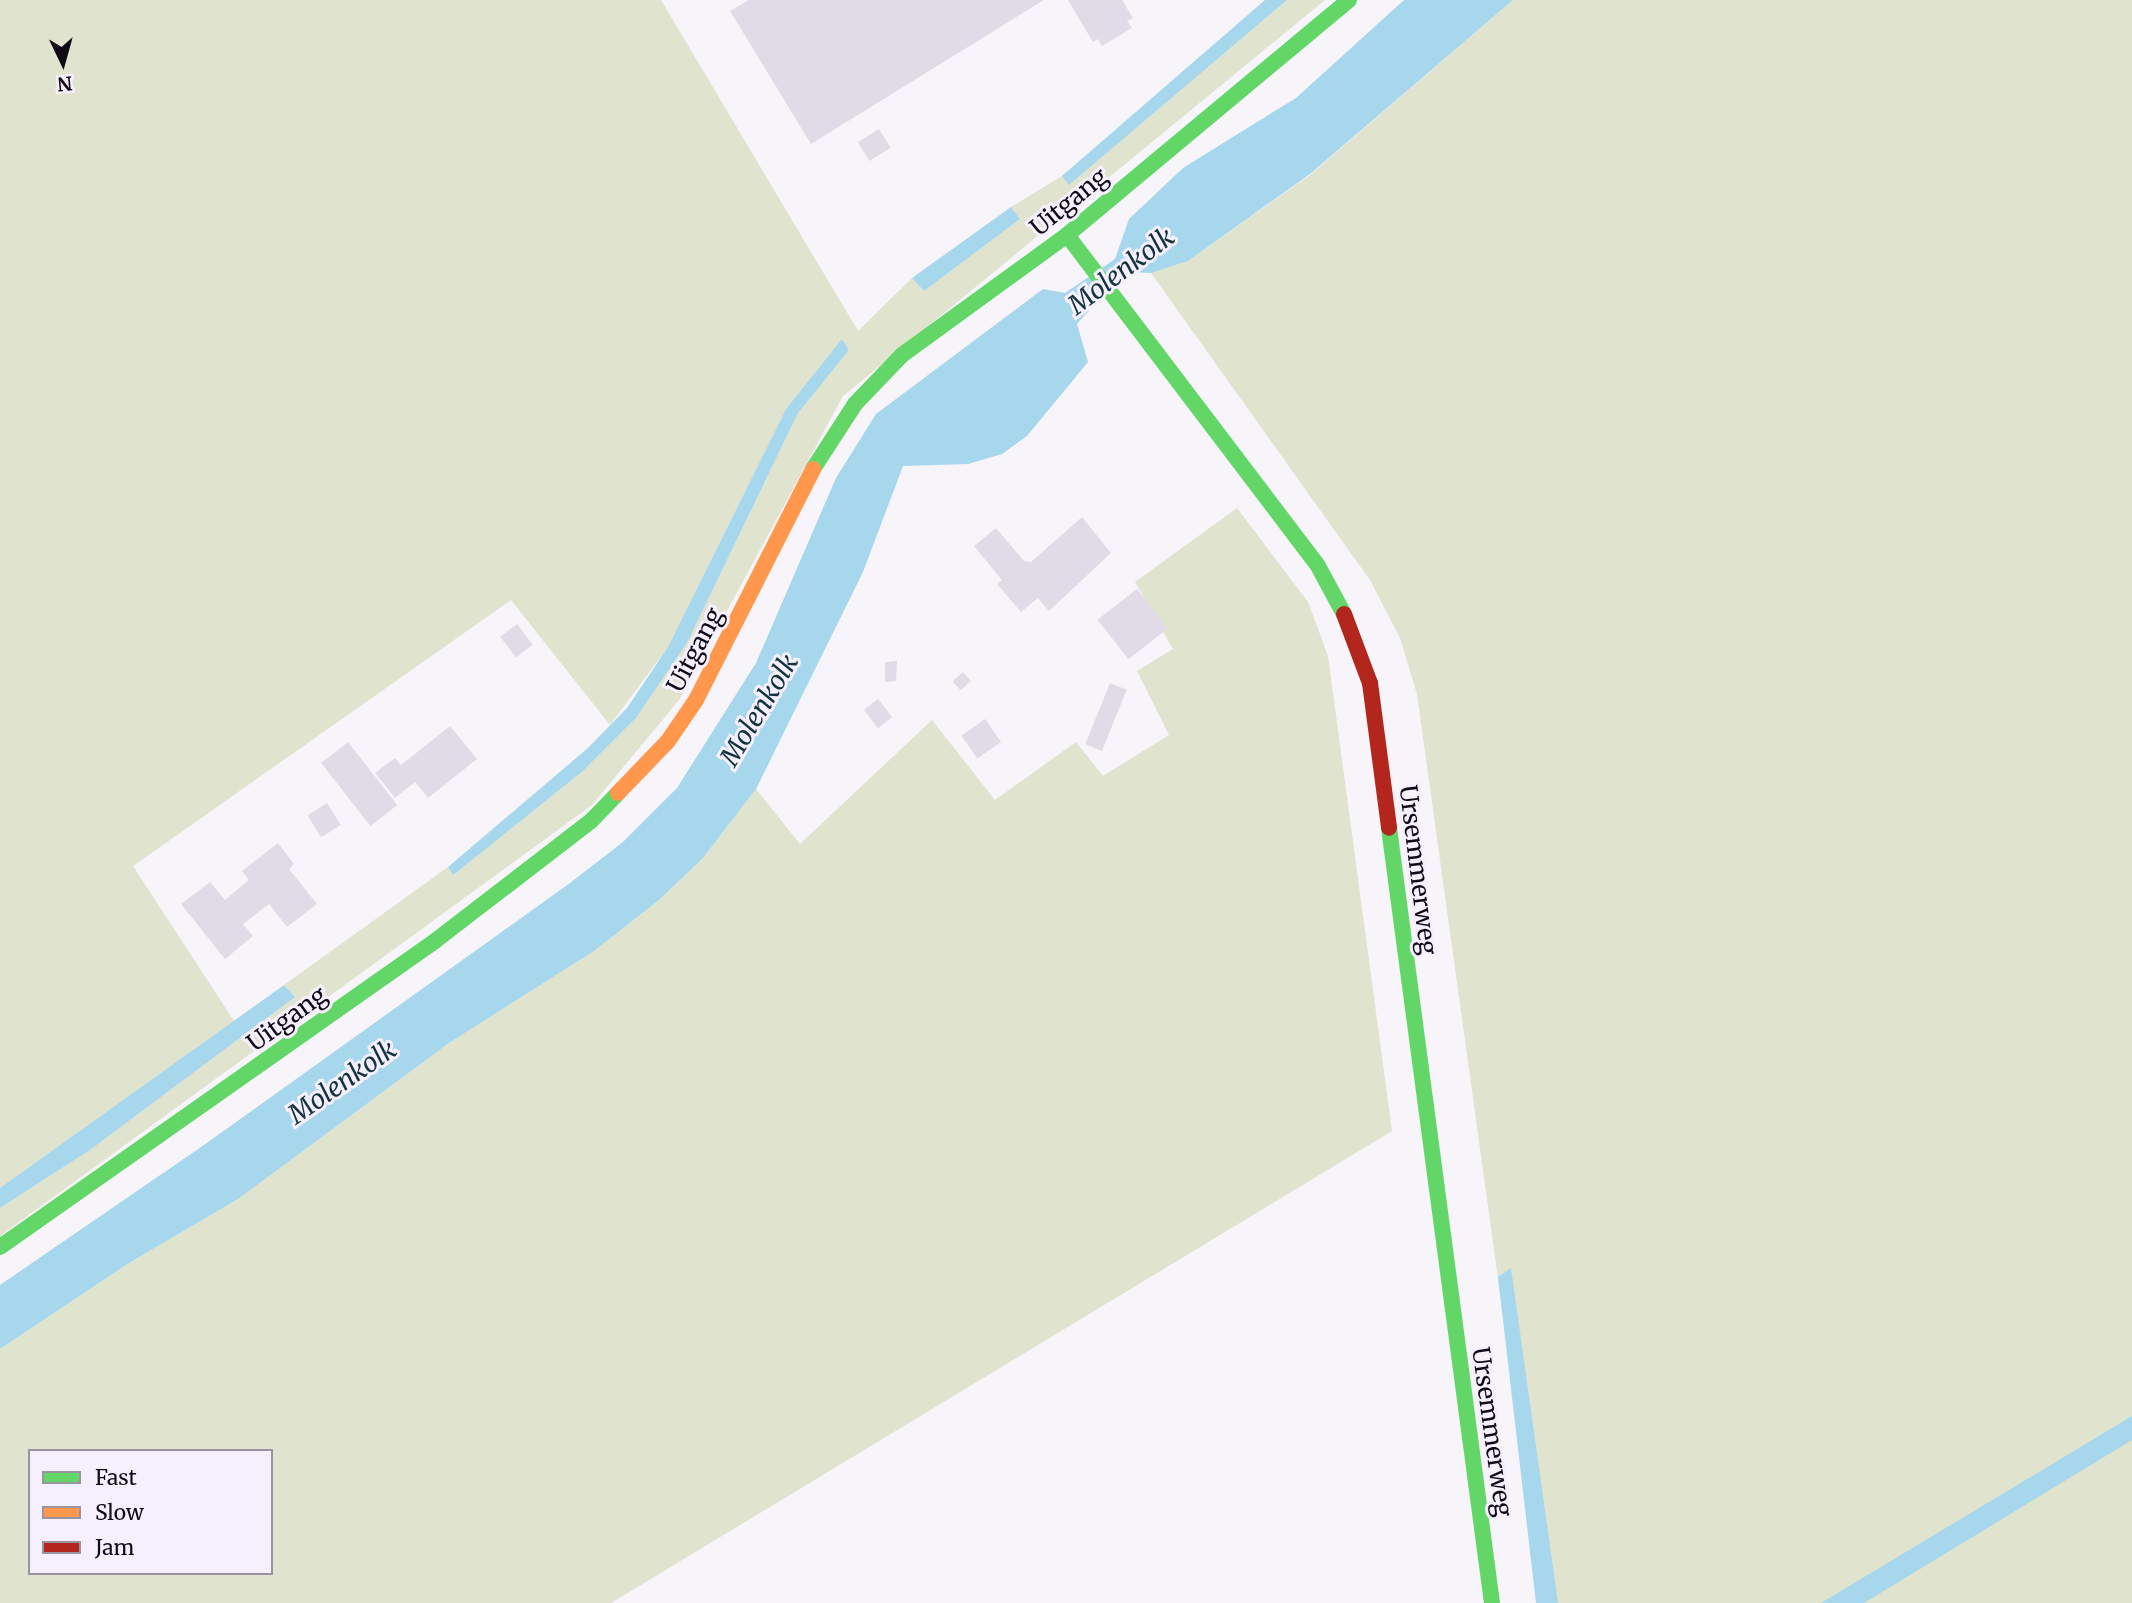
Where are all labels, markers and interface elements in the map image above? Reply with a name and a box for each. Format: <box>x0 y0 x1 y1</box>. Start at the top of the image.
north arrow <box>28 28 98 98</box>
text: N <box>56 71 73 97</box>
street label: Uitgang <box>1024 162 1114 242</box>
water label: Molenkolk <box>1062 221 1180 321</box>
street label: Uitgang <box>661 603 729 697</box>
water label: Molenkolk <box>714 649 804 771</box>
street label: Ursemmerweg <box>1393 783 1443 957</box>
street label: Uitgang <box>242 980 332 1058</box>
water label: Molenkolk <box>282 1034 402 1130</box>
street label: Ursemmerweg <box>1466 1345 1518 1519</box>
legend <box>28 1449 273 1575</box>
text: Fast <box>95 1464 137 1491</box>
text: Slow <box>95 1499 144 1526</box>
text: Jam <box>95 1534 134 1561</box>

